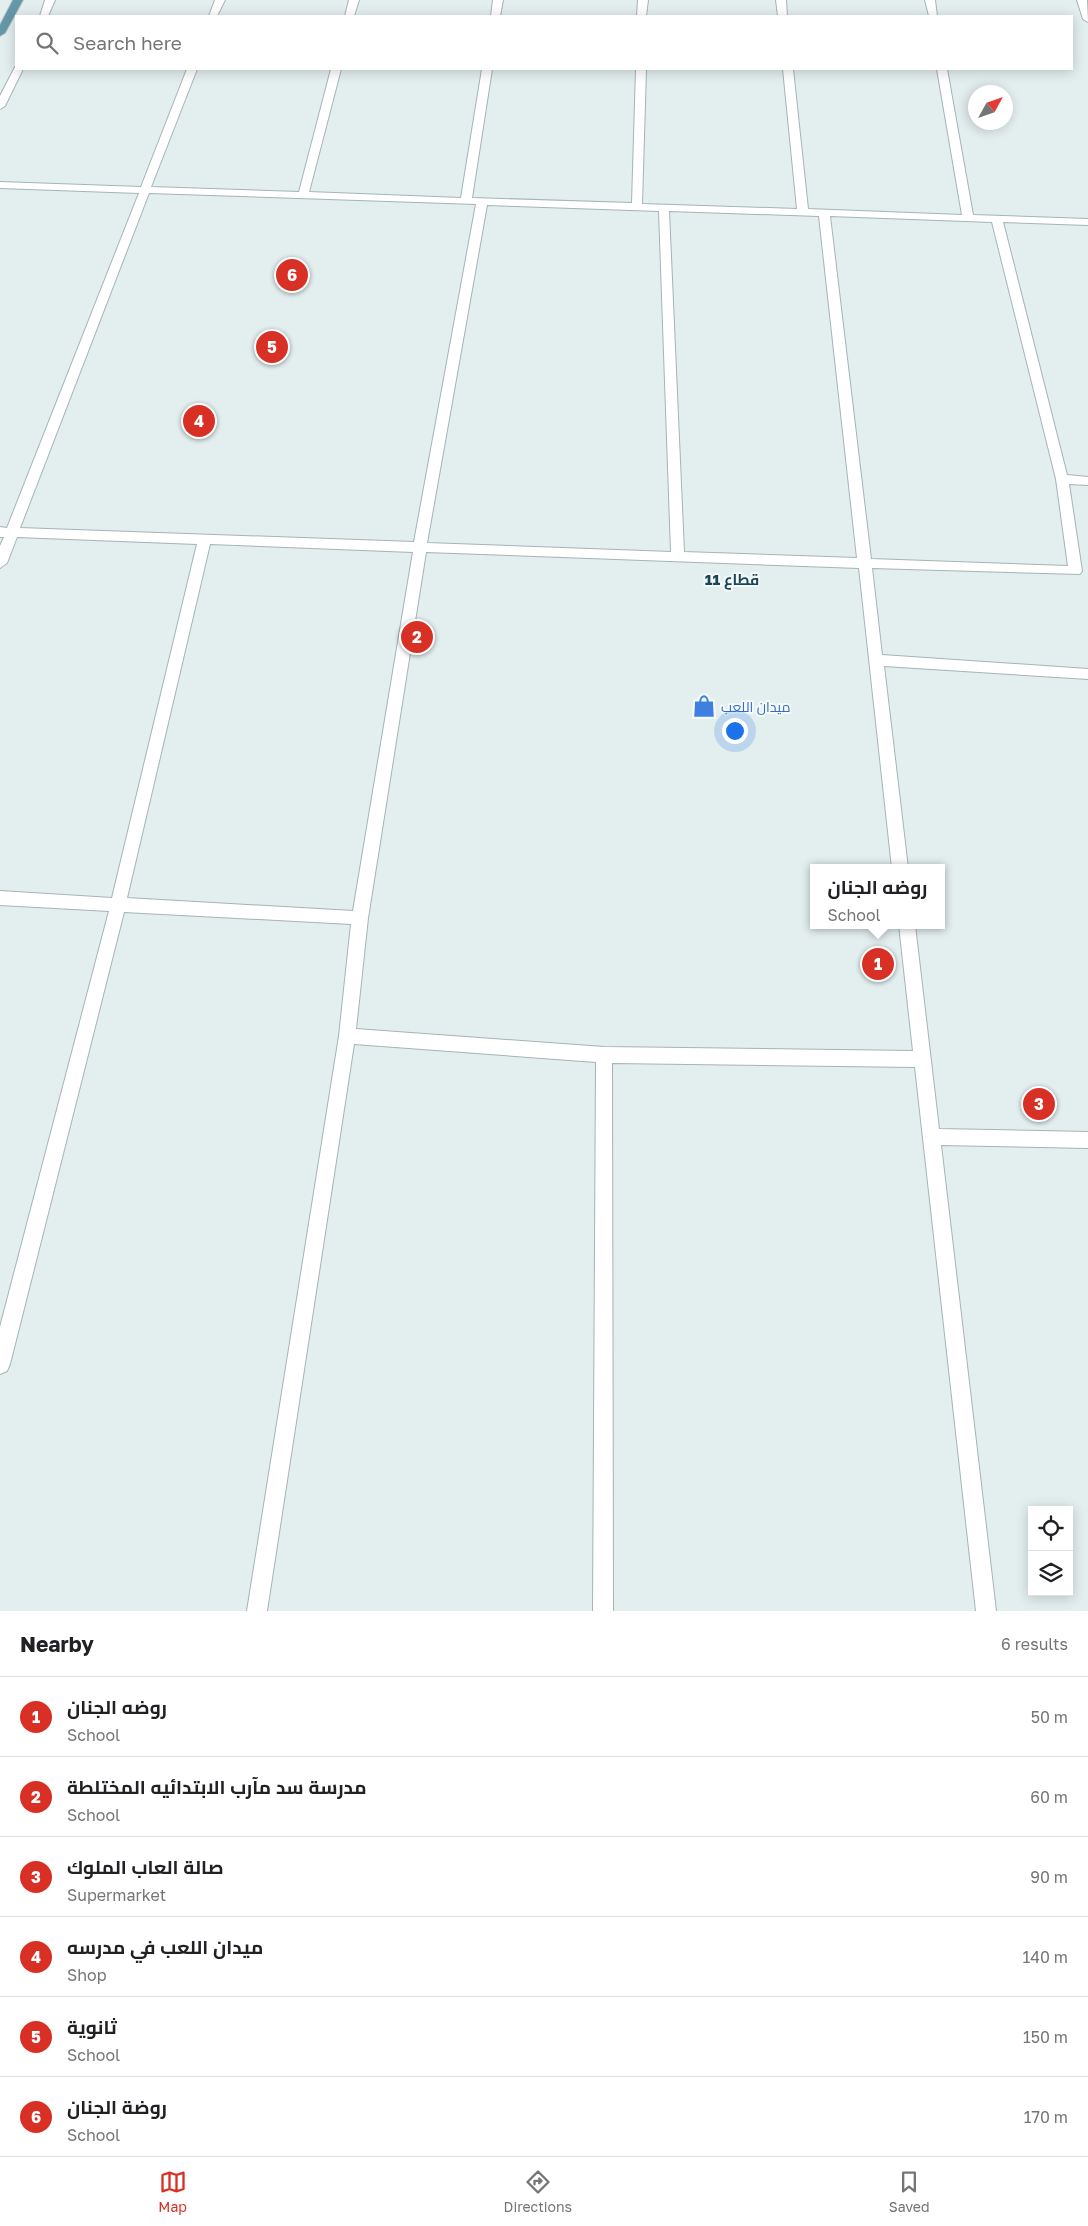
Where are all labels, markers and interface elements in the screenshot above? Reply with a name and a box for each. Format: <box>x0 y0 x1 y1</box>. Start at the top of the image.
search box <box>15 15 1073 70</box>
icon: search <box>33 29 61 57</box>
text: Search here <box>73 31 182 54</box>
north arrow <box>968 85 1013 130</box>
pin: 6 <box>276 256 308 294</box>
pin: 5 <box>256 328 288 366</box>
pin: 4 <box>183 402 215 440</box>
district label: قطاع 11 <box>705 570 759 590</box>
pin: 2 <box>401 618 433 656</box>
shop icon: ميدان اللعب <box>691 693 717 719</box>
place label: ميدان اللعب <box>721 698 790 715</box>
your location <box>722 718 748 744</box>
popup <box>810 864 945 929</box>
text: روضه الجنان <box>828 875 927 898</box>
text: School <box>828 905 881 925</box>
pin: 1 <box>862 945 894 983</box>
pin: 3 <box>1023 1085 1055 1123</box>
map controls <box>1028 1506 1073 1596</box>
button: locate <box>1028 1506 1073 1551</box>
button: layers <box>1028 1551 1073 1596</box>
text: Nearby <box>20 1631 94 1657</box>
text: 6 results <box>1001 1634 1068 1654</box>
text: روضه الجنان <box>67 1695 167 1718</box>
text: 1 <box>32 1707 40 1727</box>
text: 50 m <box>1031 1707 1068 1727</box>
text: School <box>67 1725 120 1745</box>
text: مدرسة سد مآرب الابتدائيه المختلطة <box>67 1775 367 1798</box>
text: 2 <box>31 1787 41 1807</box>
text: 60 m <box>1030 1787 1068 1807</box>
text: School <box>67 1805 120 1825</box>
text: صالة العاب الملوك <box>67 1855 224 1878</box>
text: 3 <box>31 1867 41 1887</box>
text: 90 m <box>1030 1867 1068 1887</box>
text: Supermarket <box>67 1885 166 1905</box>
text: ميدان اللعب في مدرسه <box>67 1935 263 1958</box>
text: 4 <box>31 1947 41 1967</box>
text: 140 m <box>1022 1947 1068 1967</box>
text: Shop <box>67 1965 107 1985</box>
text: ثانوية <box>67 2015 117 2038</box>
text: 5 <box>31 2027 41 2047</box>
text: 150 m <box>1023 2027 1068 2047</box>
text: School <box>67 2045 120 2065</box>
text: روضة الجنان <box>67 2095 167 2118</box>
text: 6 <box>31 2107 41 2127</box>
text: 170 m <box>1024 2107 1068 2127</box>
text: School <box>67 2125 120 2145</box>
tab: Map <box>158 2168 187 2215</box>
tab: Directions <box>504 2168 572 2215</box>
tab: Saved <box>889 2168 930 2215</box>

